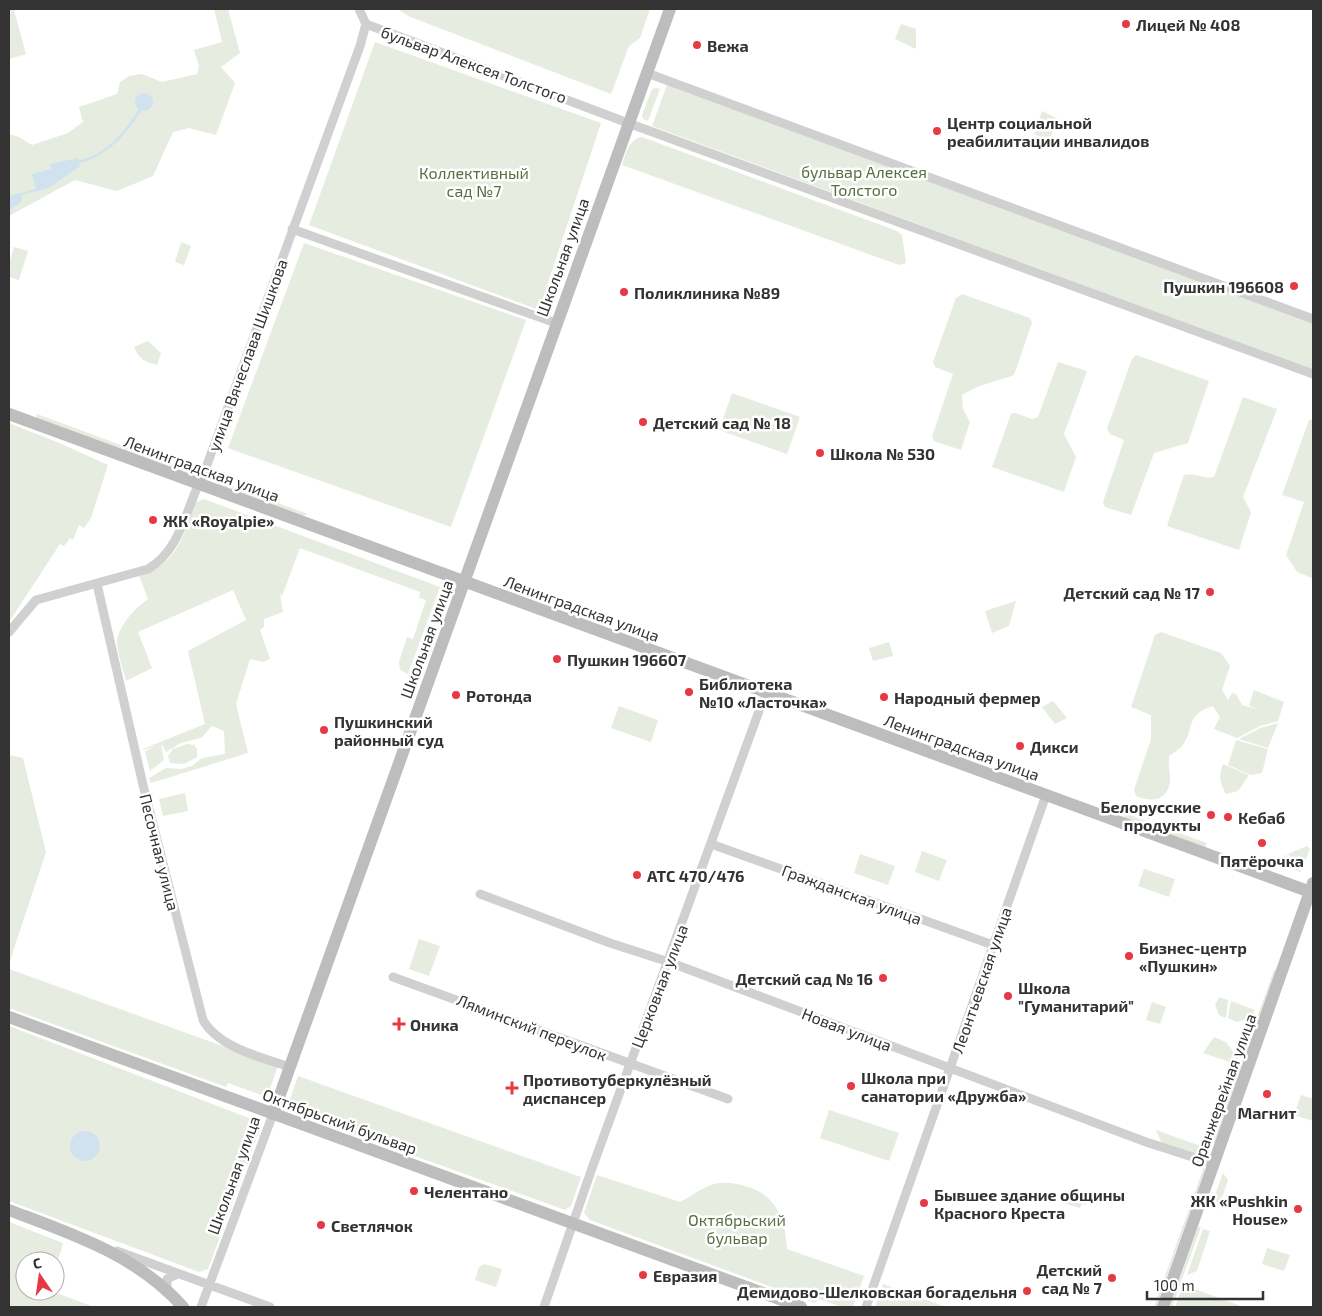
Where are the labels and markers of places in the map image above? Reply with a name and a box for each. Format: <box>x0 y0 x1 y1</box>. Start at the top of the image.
place label: Лицей № 408 <box>1136 15 1240 34</box>
marker: Лицей № 408 <box>1120 18 1132 30</box>
place label: Вежа <box>707 36 749 55</box>
marker: Вежа <box>691 39 703 51</box>
place label: Центр социальной реабилитации инвалидов <box>947 113 1149 150</box>
marker: Центр социальной реабилитации инвалидов <box>931 125 943 137</box>
place label: Пушкин 196608 <box>1163 277 1284 296</box>
marker: Пушкин 196608 <box>1288 280 1300 292</box>
place label: Поликлиника №89 <box>634 283 780 302</box>
marker: Поликлиника №89 <box>618 286 630 298</box>
place label: Детский сад № 18 <box>653 413 791 432</box>
marker: Детский сад № 18 <box>637 416 649 428</box>
place label: Школа № 530 <box>830 444 935 463</box>
marker: Школа № 530 <box>814 447 826 459</box>
place label: ЖК «Royalpie» <box>163 511 274 531</box>
marker: ЖК «Royalpie» <box>147 514 159 526</box>
place label: Детский сад № 17 <box>1064 583 1201 602</box>
marker: Детский сад № 17 <box>1204 586 1216 598</box>
place label: Пушкин 196607 <box>567 650 687 669</box>
marker: Пушкин 196607 <box>551 653 563 665</box>
place label: Библиотека №10 «Ласточка» <box>699 674 827 711</box>
place label: Ротонда <box>466 686 532 705</box>
marker: Библиотека №10 «Ласточка» <box>683 686 695 698</box>
place label: Народный фермер <box>894 688 1041 707</box>
marker: Ротонда <box>450 689 462 701</box>
marker: Народный фермер <box>878 691 890 703</box>
place label: Пушкинский районный суд <box>334 712 444 749</box>
marker: Пушкинский районный суд <box>318 724 330 736</box>
place label: Дикси <box>1030 737 1078 756</box>
marker: Дикси <box>1014 740 1026 752</box>
place label: Белорусские продукты <box>1101 797 1201 834</box>
place label: Кебаб <box>1238 808 1285 827</box>
marker: Белорусские продукты <box>1205 809 1217 821</box>
marker: Кебаб <box>1222 811 1234 823</box>
marker: Пятёрочка <box>1256 837 1268 849</box>
place label: Пятёрочка <box>1220 851 1304 870</box>
place label: АТС 470/476 <box>647 866 745 885</box>
marker: АТС 470/476 <box>631 869 643 881</box>
place label: Бизнес-центр «Пушкин» <box>1139 938 1247 975</box>
marker: Бизнес-центр «Пушкин» <box>1123 950 1135 962</box>
place label: Детский сад № 16 <box>736 969 873 988</box>
marker: Детский сад № 16 <box>877 972 889 984</box>
place label: Школа "Гуманитарий" <box>1018 978 1134 1015</box>
marker: Школа "Гуманитарий" <box>1002 990 1014 1002</box>
place label: Оника <box>410 1015 459 1034</box>
marker: Оника <box>392 1017 406 1031</box>
place label: Школа при санатории «Дружба» <box>861 1068 1026 1105</box>
place label: Противотуберкулёзный диспансер <box>523 1070 711 1107</box>
marker: Школа при санатории «Дружба» <box>845 1080 857 1092</box>
marker: Противотуберкулёзный диспансер <box>505 1081 519 1095</box>
marker: Магнит <box>1261 1088 1273 1100</box>
place label: Магнит <box>1237 1103 1297 1122</box>
place label: Челентано <box>424 1182 508 1201</box>
marker: Челентано <box>408 1185 420 1197</box>
place label: Бывшее здание общины Красного Креста <box>934 1185 1125 1222</box>
place label: ЖК «Pushkin House» <box>1191 1191 1288 1228</box>
marker: Бывшее здание общины Красного Креста <box>918 1197 930 1209</box>
marker: ЖК «Pushkin House» <box>1292 1203 1304 1215</box>
place label: Светлячок <box>331 1216 413 1235</box>
marker: Светлячок <box>315 1219 327 1231</box>
place label: Детский сад № 7 <box>1036 1260 1103 1297</box>
place label: Евразия <box>653 1266 717 1285</box>
marker: Евразия <box>637 1269 649 1281</box>
marker: Детский сад № 7 <box>1106 1272 1118 1284</box>
place label: Демидово-Шелковская богадельня <box>737 1282 1017 1301</box>
marker: Демидово-Шелковская богадельня <box>1021 1285 1033 1297</box>

